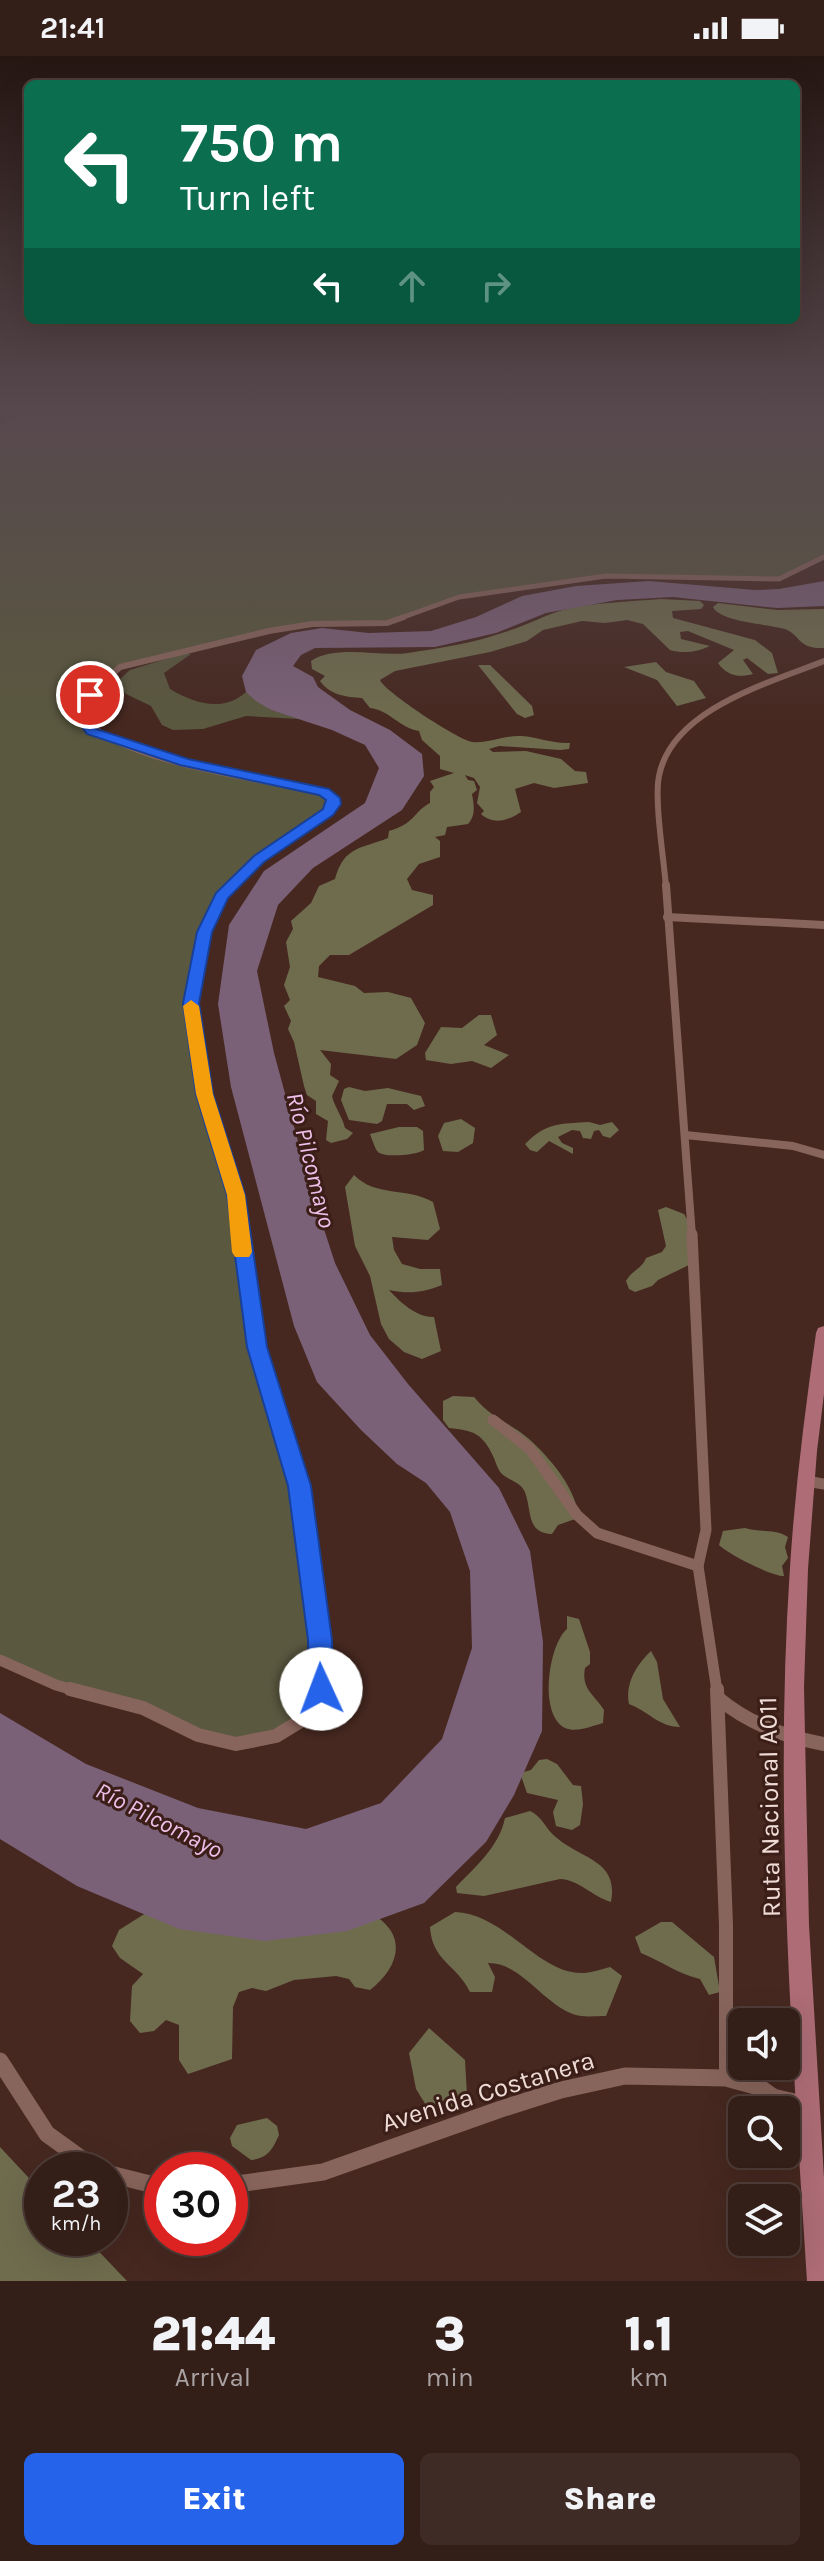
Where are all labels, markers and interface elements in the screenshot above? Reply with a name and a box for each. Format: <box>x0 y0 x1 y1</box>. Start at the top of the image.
text: 21:41 <box>40 10 105 46</box>
text: 750 m <box>180 110 343 175</box>
icon: left <box>48 112 152 216</box>
text: Turn left <box>180 177 315 219</box>
icon: left <box>306 264 350 308</box>
icon: ahead <box>390 264 434 308</box>
icon: right <box>474 264 518 308</box>
pin <box>56 661 124 729</box>
icon: arrive <box>68 673 112 717</box>
water label: Río Pilcomayo <box>281 1089 341 1231</box>
position arrow <box>279 1647 363 1731</box>
street label: Ruta Nacional A011 <box>752 1697 787 1917</box>
water label: Río Pilcomayo <box>91 1776 227 1864</box>
map controls <box>728 2008 800 2256</box>
button: sound <box>728 2008 800 2080</box>
street label: Avenida Costanera <box>378 2044 598 2139</box>
button: search <box>728 2096 800 2168</box>
speed limit sign: 30 <box>144 2152 248 2256</box>
text: 23 <box>51 2170 101 2217</box>
button: layers <box>728 2184 800 2256</box>
text: km/h <box>51 2212 101 2235</box>
text: 21:44 <box>151 2306 275 2362</box>
text: 3 <box>434 2306 465 2362</box>
text: 1.1 <box>624 2306 673 2362</box>
text: Arrival <box>175 2362 251 2393</box>
text: min <box>426 2362 474 2393</box>
text: km <box>629 2362 668 2393</box>
button: Exit <box>24 2453 404 2545</box>
button: Share <box>420 2453 800 2545</box>

